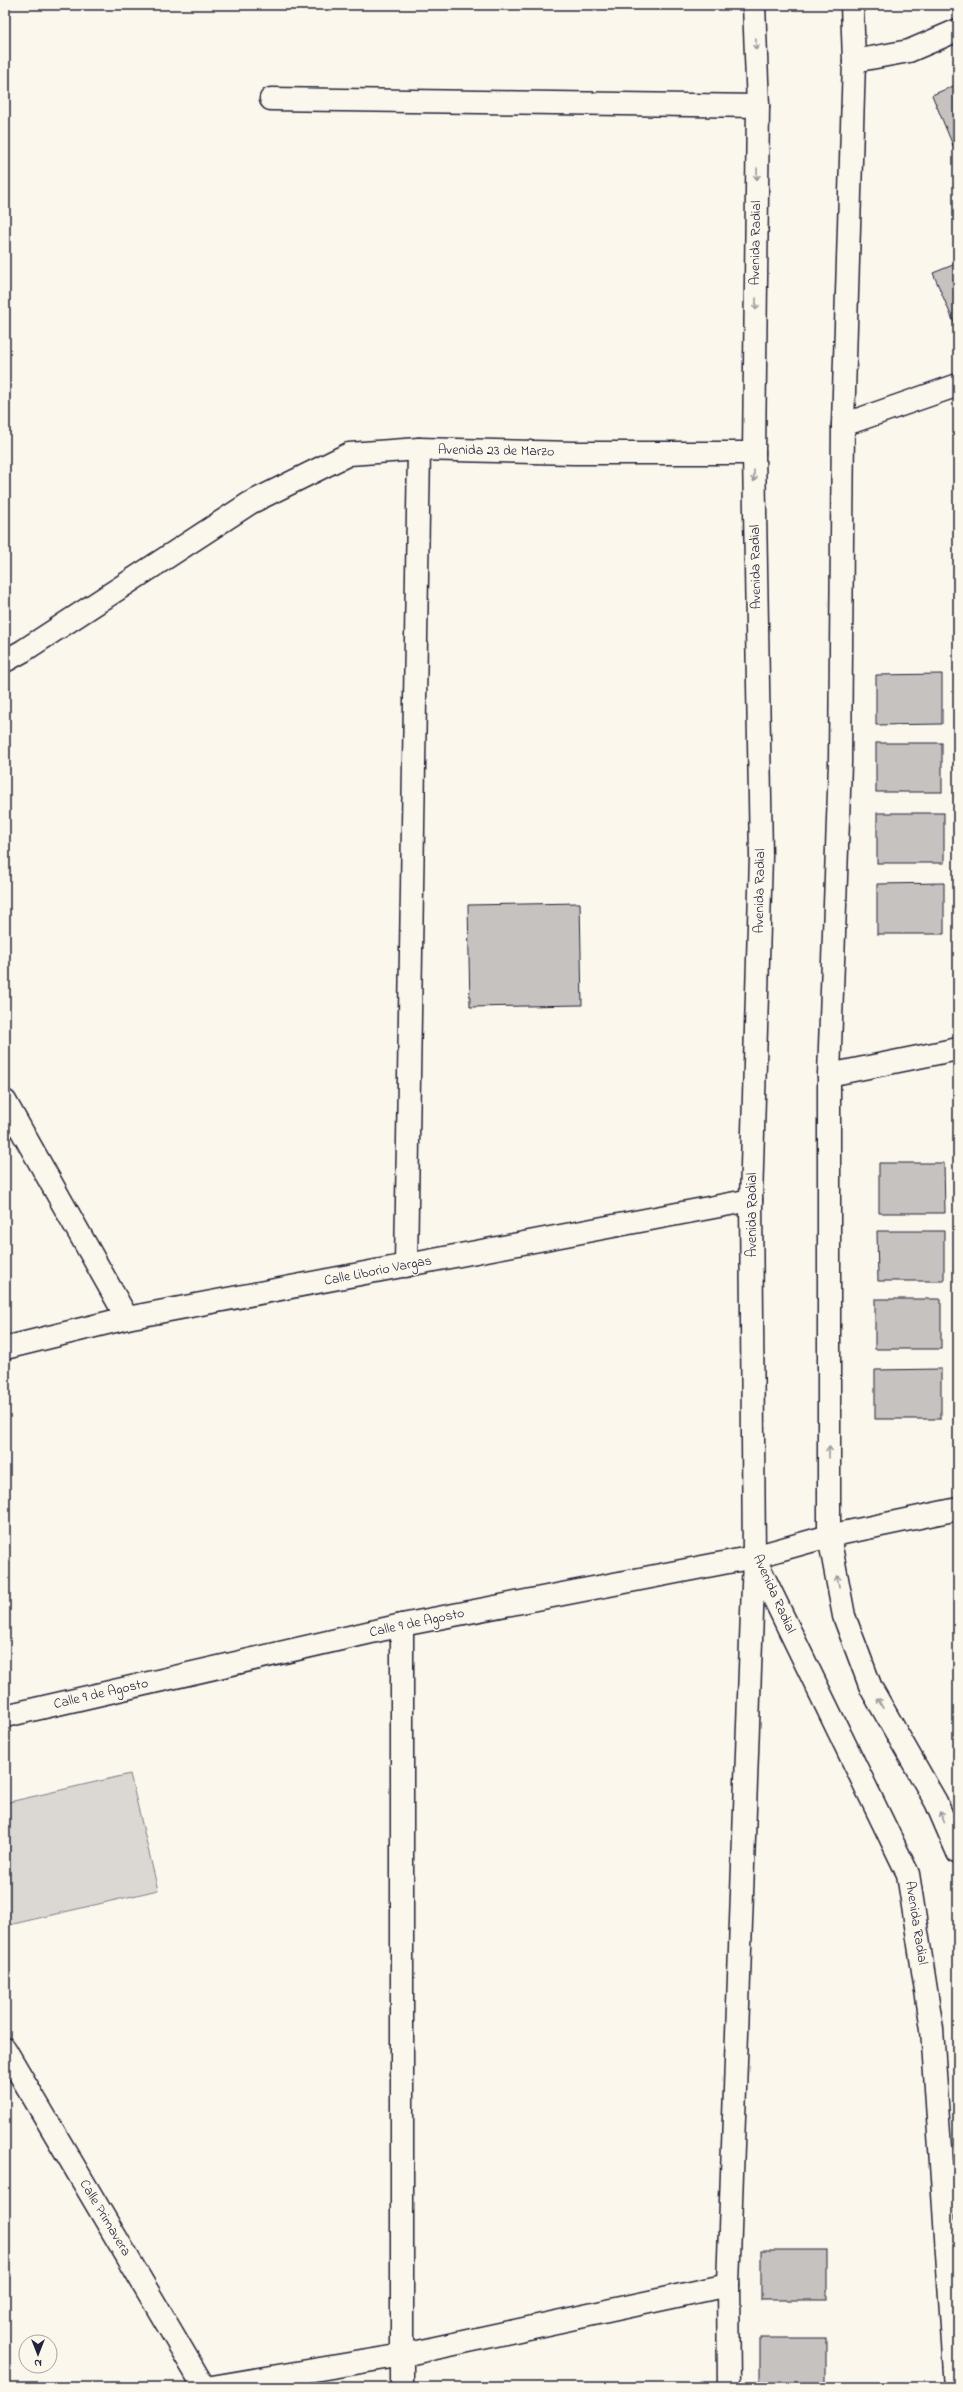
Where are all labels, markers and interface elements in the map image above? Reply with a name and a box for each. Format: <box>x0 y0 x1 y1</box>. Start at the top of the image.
one-way arrow <box>752 37 759 50</box>
one-way arrow <box>753 167 761 180</box>
street label: Avenida Radial <box>745 200 767 286</box>
one-way arrow <box>752 297 760 310</box>
street label: Avenida 23 de Marzo <box>438 439 554 463</box>
one-way arrow <box>750 469 758 482</box>
street label: Avenida Radial <box>745 524 767 610</box>
street label: Avenida Radial <box>749 848 771 934</box>
street label: Avenida Radial <box>742 1173 763 1257</box>
street label: Calle Liborio Vargas <box>322 1250 434 1293</box>
one-way arrow <box>825 1446 833 1459</box>
street label: Avenida Radial <box>747 1551 801 1637</box>
one-way arrow <box>833 1575 841 1588</box>
street label: Calle 9 de Agosto <box>368 1603 467 1644</box>
street label: Calle 9 de Agosto <box>52 1673 151 1716</box>
one-way arrow <box>876 1697 883 1709</box>
one-way arrow <box>938 1812 946 1824</box>
street label: Avenida Radial <box>899 1880 933 1966</box>
street label: Calle Primavera <box>74 2176 136 2260</box>
north arrow <box>18 2334 58 2374</box>
text: N <box>34 2355 42 2371</box>

